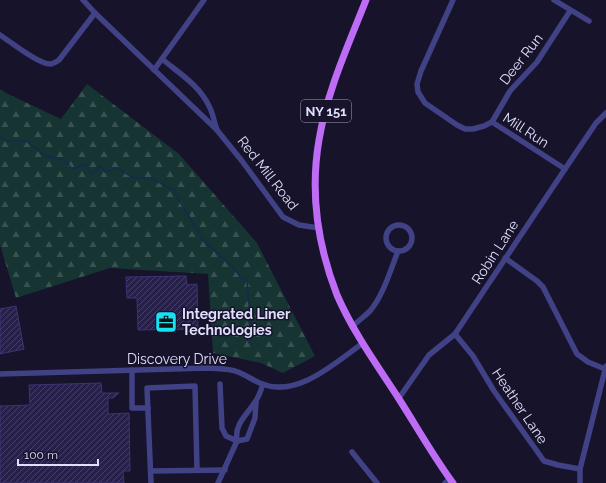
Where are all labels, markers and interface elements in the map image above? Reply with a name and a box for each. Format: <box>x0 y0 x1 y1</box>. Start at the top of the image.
street label: Deer Run <box>496 30 546 88</box>
road number: NY 151 <box>301 100 351 122</box>
street label: Mill Run <box>500 109 552 151</box>
street label: Red Mill Road <box>234 133 302 213</box>
street label: Robin Lane <box>468 217 522 287</box>
place label: Integrated Liner Technologies <box>182 306 291 338</box>
office icon: Integrated Liner Technologies <box>153 309 179 335</box>
street label: Discovery Drive <box>127 351 227 367</box>
street label: Heather Lane <box>489 365 551 447</box>
scale bar <box>18 441 98 467</box>
text: 100 m <box>24 448 58 462</box>

